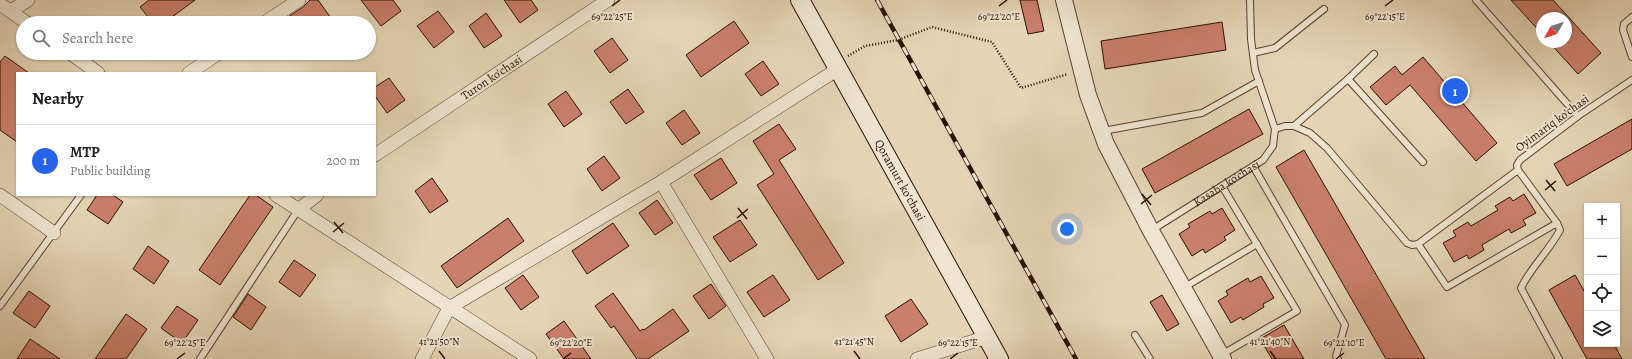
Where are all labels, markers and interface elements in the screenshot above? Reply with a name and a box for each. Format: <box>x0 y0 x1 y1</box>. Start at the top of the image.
text: 69°22'25"E <box>591 10 633 23</box>
text: 69°22'20"E <box>978 10 1020 23</box>
text: 69°22'15"E <box>1365 10 1405 23</box>
north arrow <box>1536 12 1572 48</box>
search box <box>16 16 376 60</box>
icon: search <box>30 27 52 49</box>
text: Search here <box>62 28 133 48</box>
street label: Turon ko'chasi <box>458 51 525 104</box>
pin: 1 <box>1442 76 1468 106</box>
text: Nearby <box>32 87 83 110</box>
street label: Oyimariq ko'chasi <box>1512 91 1592 155</box>
street label: Qoramurt koʻchasi <box>871 136 929 224</box>
text: MTP <box>70 142 100 162</box>
text: 1 <box>43 152 47 169</box>
text: 200 m <box>327 152 360 169</box>
street label: Kasaba ko'chasi <box>1190 156 1263 210</box>
text: Public building <box>70 162 150 179</box>
map controls <box>1584 203 1620 347</box>
button: + <box>1584 203 1620 239</box>
your location <box>1057 219 1077 239</box>
button: − <box>1584 239 1620 275</box>
button: locate <box>1584 275 1620 311</box>
button: layers <box>1584 311 1620 347</box>
text: 41°21'50"N <box>419 335 459 348</box>
text: 41°21'45"N <box>834 335 874 348</box>
text: 41°21'40"N <box>1250 335 1290 348</box>
text: 69°22'25"E <box>164 336 206 349</box>
text: 69°22'20"E <box>550 336 592 349</box>
text: 69°22'15"E <box>938 336 978 349</box>
text: 69°22'10"E <box>1323 336 1365 349</box>

